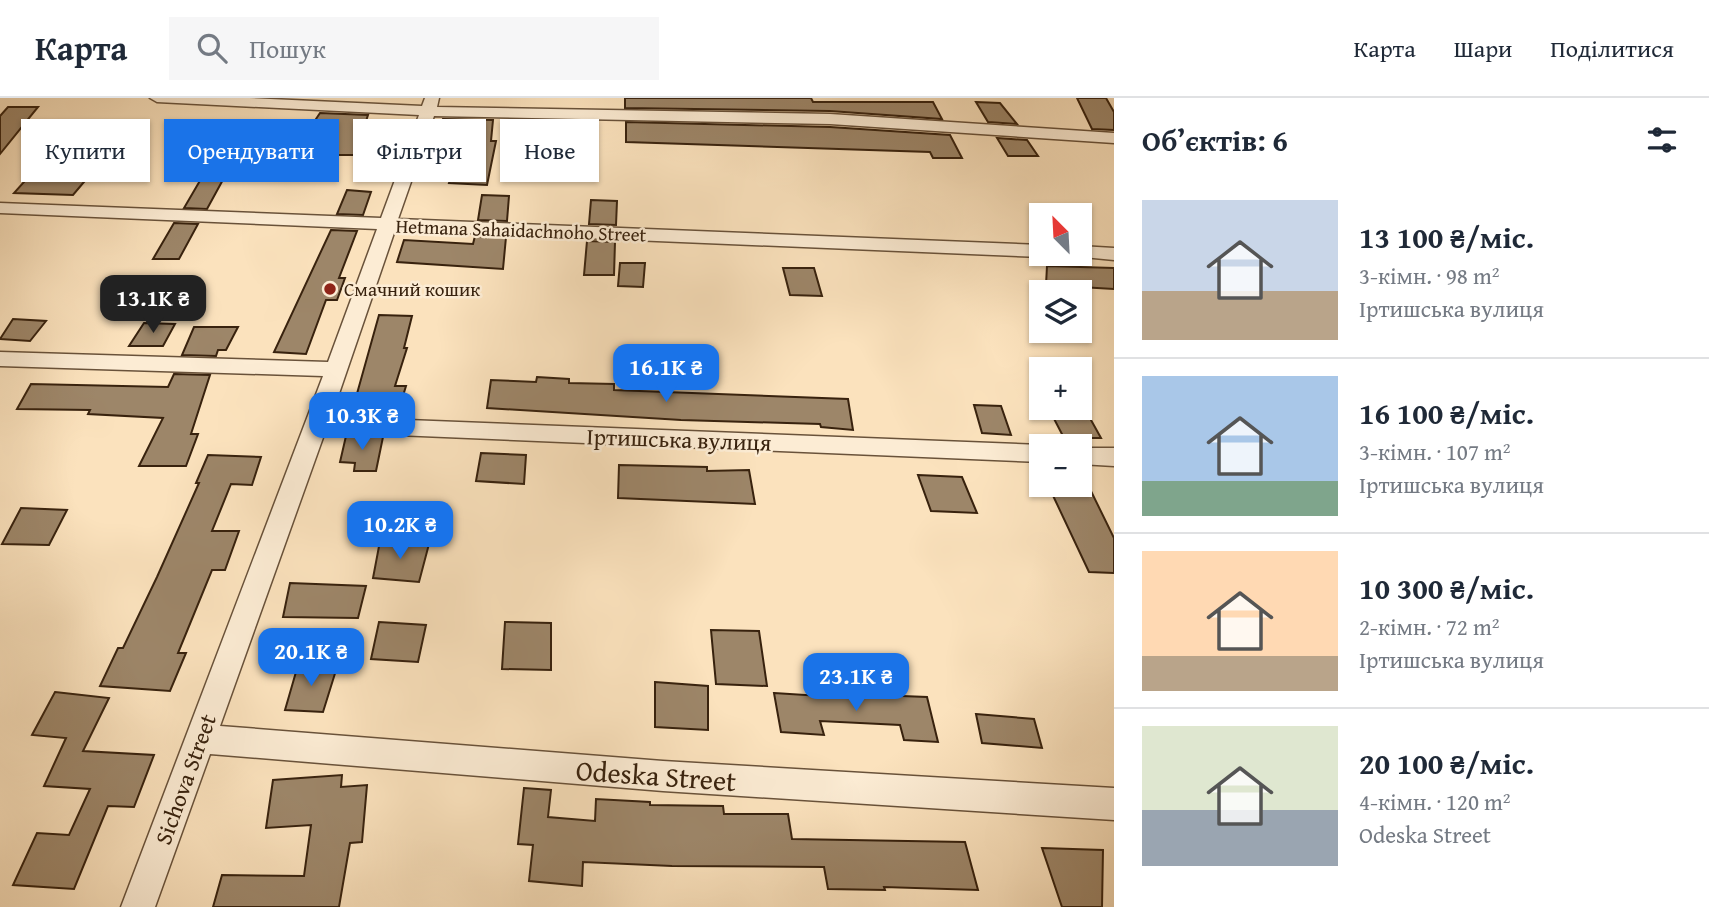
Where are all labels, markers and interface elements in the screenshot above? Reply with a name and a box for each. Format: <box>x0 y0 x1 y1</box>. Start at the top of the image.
search box <box>169 17 659 80</box>
text: Карта <box>35 24 127 72</box>
icon: search <box>193 29 231 67</box>
text: Пошук <box>249 29 326 68</box>
text: Карта <box>1353 31 1416 66</box>
text: Шари <box>1454 31 1512 66</box>
text: Поділитися <box>1550 31 1674 66</box>
text: Об’єктів: 6 <box>1142 118 1288 162</box>
chip: Купити <box>21 119 150 182</box>
chip: Орендувати <box>164 119 339 182</box>
chip: Фільтри <box>353 119 486 182</box>
chip: Нове <box>500 119 599 182</box>
icon: filters <box>1643 121 1681 159</box>
north arrow <box>1029 203 1092 266</box>
map controls <box>1029 203 1092 497</box>
street label: Hetmana Sahaidachnoho Street <box>395 212 647 248</box>
text: 13 100 ₴/міс. <box>1359 215 1534 259</box>
icon: home <box>1198 228 1282 312</box>
text: 3-кімн. · 98 m² <box>1359 259 1500 292</box>
pin: 13.1K ₴ <box>88 275 218 335</box>
place label: Смачний кошик <box>344 275 480 303</box>
button: layers <box>1029 280 1092 343</box>
text: 13.1K ₴ <box>116 281 190 314</box>
marker: Смачний кошик <box>322 281 338 297</box>
text: Іртишська вулиця <box>1359 292 1544 325</box>
pin: 16.1K ₴ <box>601 344 731 404</box>
text: 16.1K ₴ <box>629 350 703 383</box>
button: + <box>1029 357 1092 420</box>
text: 16 100 ₴/міс. <box>1359 391 1534 435</box>
pin: 10.3K ₴ <box>297 392 427 452</box>
text: 10.3K ₴ <box>325 398 399 431</box>
icon: home <box>1198 404 1282 488</box>
street label: Іртишська вулиця <box>586 419 772 459</box>
button: − <box>1029 434 1092 497</box>
text: 3-кімн. · 107 m² <box>1359 435 1511 468</box>
text: Іртишська вулиця <box>1359 468 1544 501</box>
pin: 10.2K ₴ <box>335 502 465 561</box>
text: 10.2K ₴ <box>363 507 437 540</box>
text: 10 300 ₴/міс. <box>1359 566 1534 610</box>
icon: home <box>1198 579 1282 663</box>
text: 2-кімн. · 72 m² <box>1359 610 1500 643</box>
pin: 20.1K ₴ <box>246 628 376 688</box>
text: 20.1K ₴ <box>274 634 348 667</box>
text: Іртишська вулиця <box>1359 643 1544 676</box>
pin: 23.1K ₴ <box>791 654 921 713</box>
text: 23.1K ₴ <box>819 659 893 692</box>
street label: Sichova Street <box>146 709 224 849</box>
text: 20 100 ₴/міс. <box>1359 741 1534 785</box>
street label: Odeska Street <box>574 749 738 801</box>
icon: home <box>1198 754 1282 838</box>
text: 4-кімн. · 120 m² <box>1359 785 1511 818</box>
text: Odeska Street <box>1359 818 1491 851</box>

